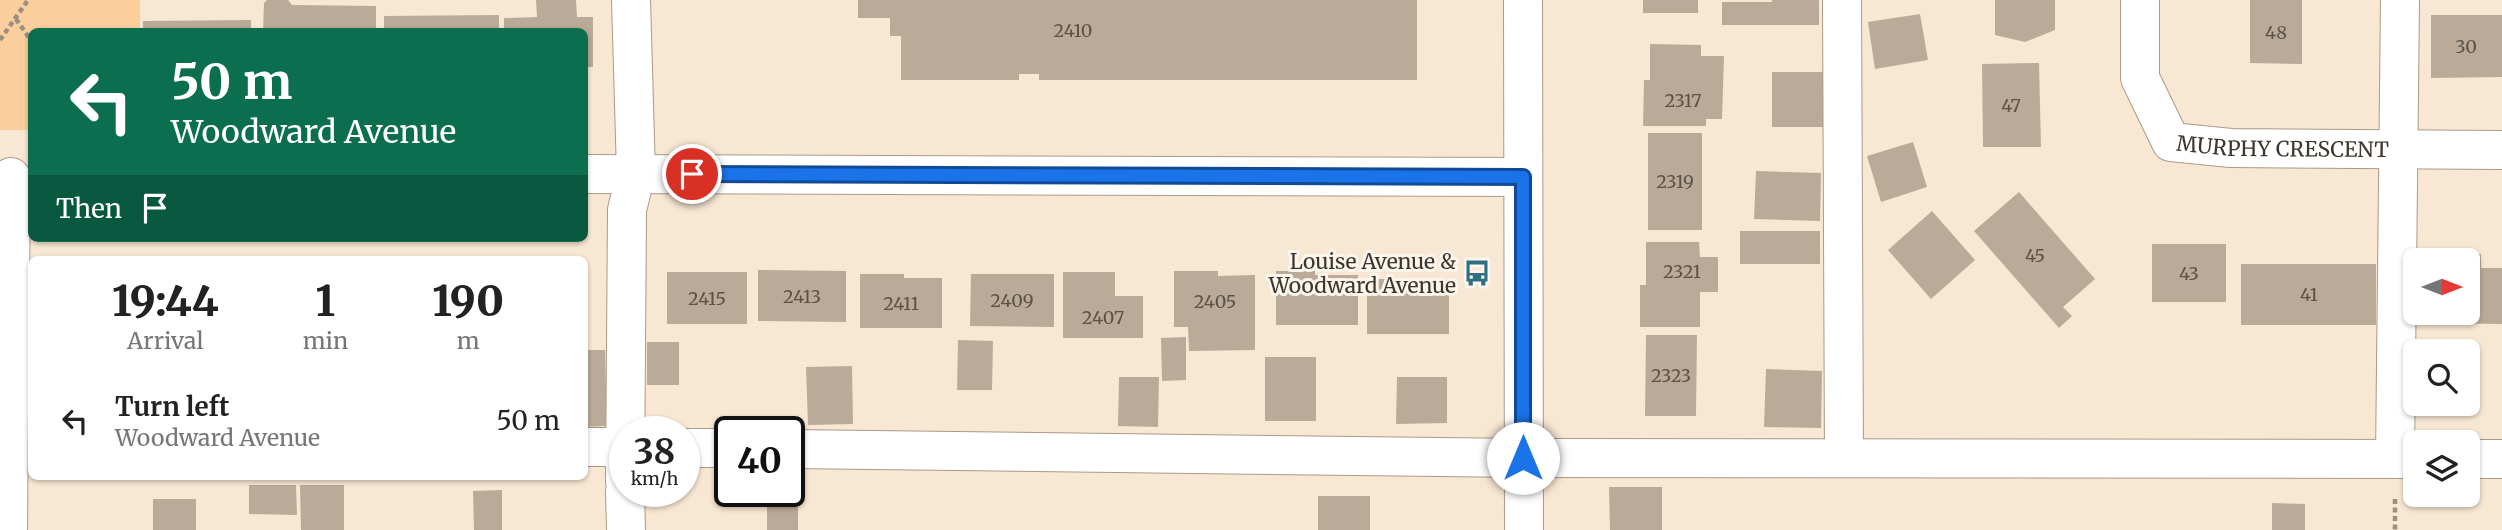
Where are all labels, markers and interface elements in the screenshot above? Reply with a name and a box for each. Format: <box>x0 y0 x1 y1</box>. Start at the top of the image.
house number: 2410 <box>1054 19 1092 42</box>
house number: 48 <box>2265 21 2287 44</box>
house number: 30 <box>2455 35 2477 58</box>
text: 50 m <box>171 51 292 112</box>
icon: left <box>56 56 147 147</box>
house number: 2317 <box>1665 89 1701 112</box>
house number: 47 <box>2001 94 2021 117</box>
text: Woodward Avenue <box>171 112 456 152</box>
street label: MURPHY CRESCENT <box>2175 129 2389 163</box>
pin <box>662 144 722 204</box>
icon: arrive <box>673 155 711 193</box>
house number: 2319 <box>1656 170 1694 193</box>
icon: arrive <box>136 189 174 227</box>
text: Then <box>56 192 122 225</box>
house number: 45 <box>2025 244 2045 267</box>
place label: Louise Avenue & Woodward Avenue <box>1268 248 1456 299</box>
north arrow <box>2403 248 2480 326</box>
map controls <box>2403 248 2480 507</box>
bus stop icon: Louise Avenue & Woodward Avenue <box>1462 258 1492 288</box>
house number: 2321 <box>1663 260 1701 283</box>
house number: 43 <box>2179 262 2199 285</box>
text: 19:44 <box>112 275 219 327</box>
text: 1 <box>316 275 335 327</box>
text: 190 <box>432 275 504 327</box>
house number: 41 <box>2300 283 2318 306</box>
house number: 2413 <box>783 285 821 308</box>
house number: 2415 <box>688 287 726 310</box>
house number: 2409 <box>990 289 1034 312</box>
house number: 2405 <box>1194 290 1236 313</box>
house number: 2411 <box>883 292 919 315</box>
house number: 2407 <box>1082 306 1124 329</box>
text: Arrival <box>127 326 204 355</box>
text: min <box>303 326 348 355</box>
text: m <box>457 326 480 355</box>
button: search <box>2403 339 2480 416</box>
house number: 2323 <box>1651 364 1691 387</box>
text: Turn left <box>115 390 229 423</box>
icon: left <box>56 402 94 440</box>
text: 50 m <box>496 404 560 437</box>
speed limit sign: 40 <box>714 416 805 507</box>
position arrow <box>1486 421 1560 495</box>
text: Woodward Avenue <box>115 423 320 452</box>
text: 38 <box>634 430 675 474</box>
button: layers <box>2403 430 2480 507</box>
text: km/h <box>631 467 678 490</box>

